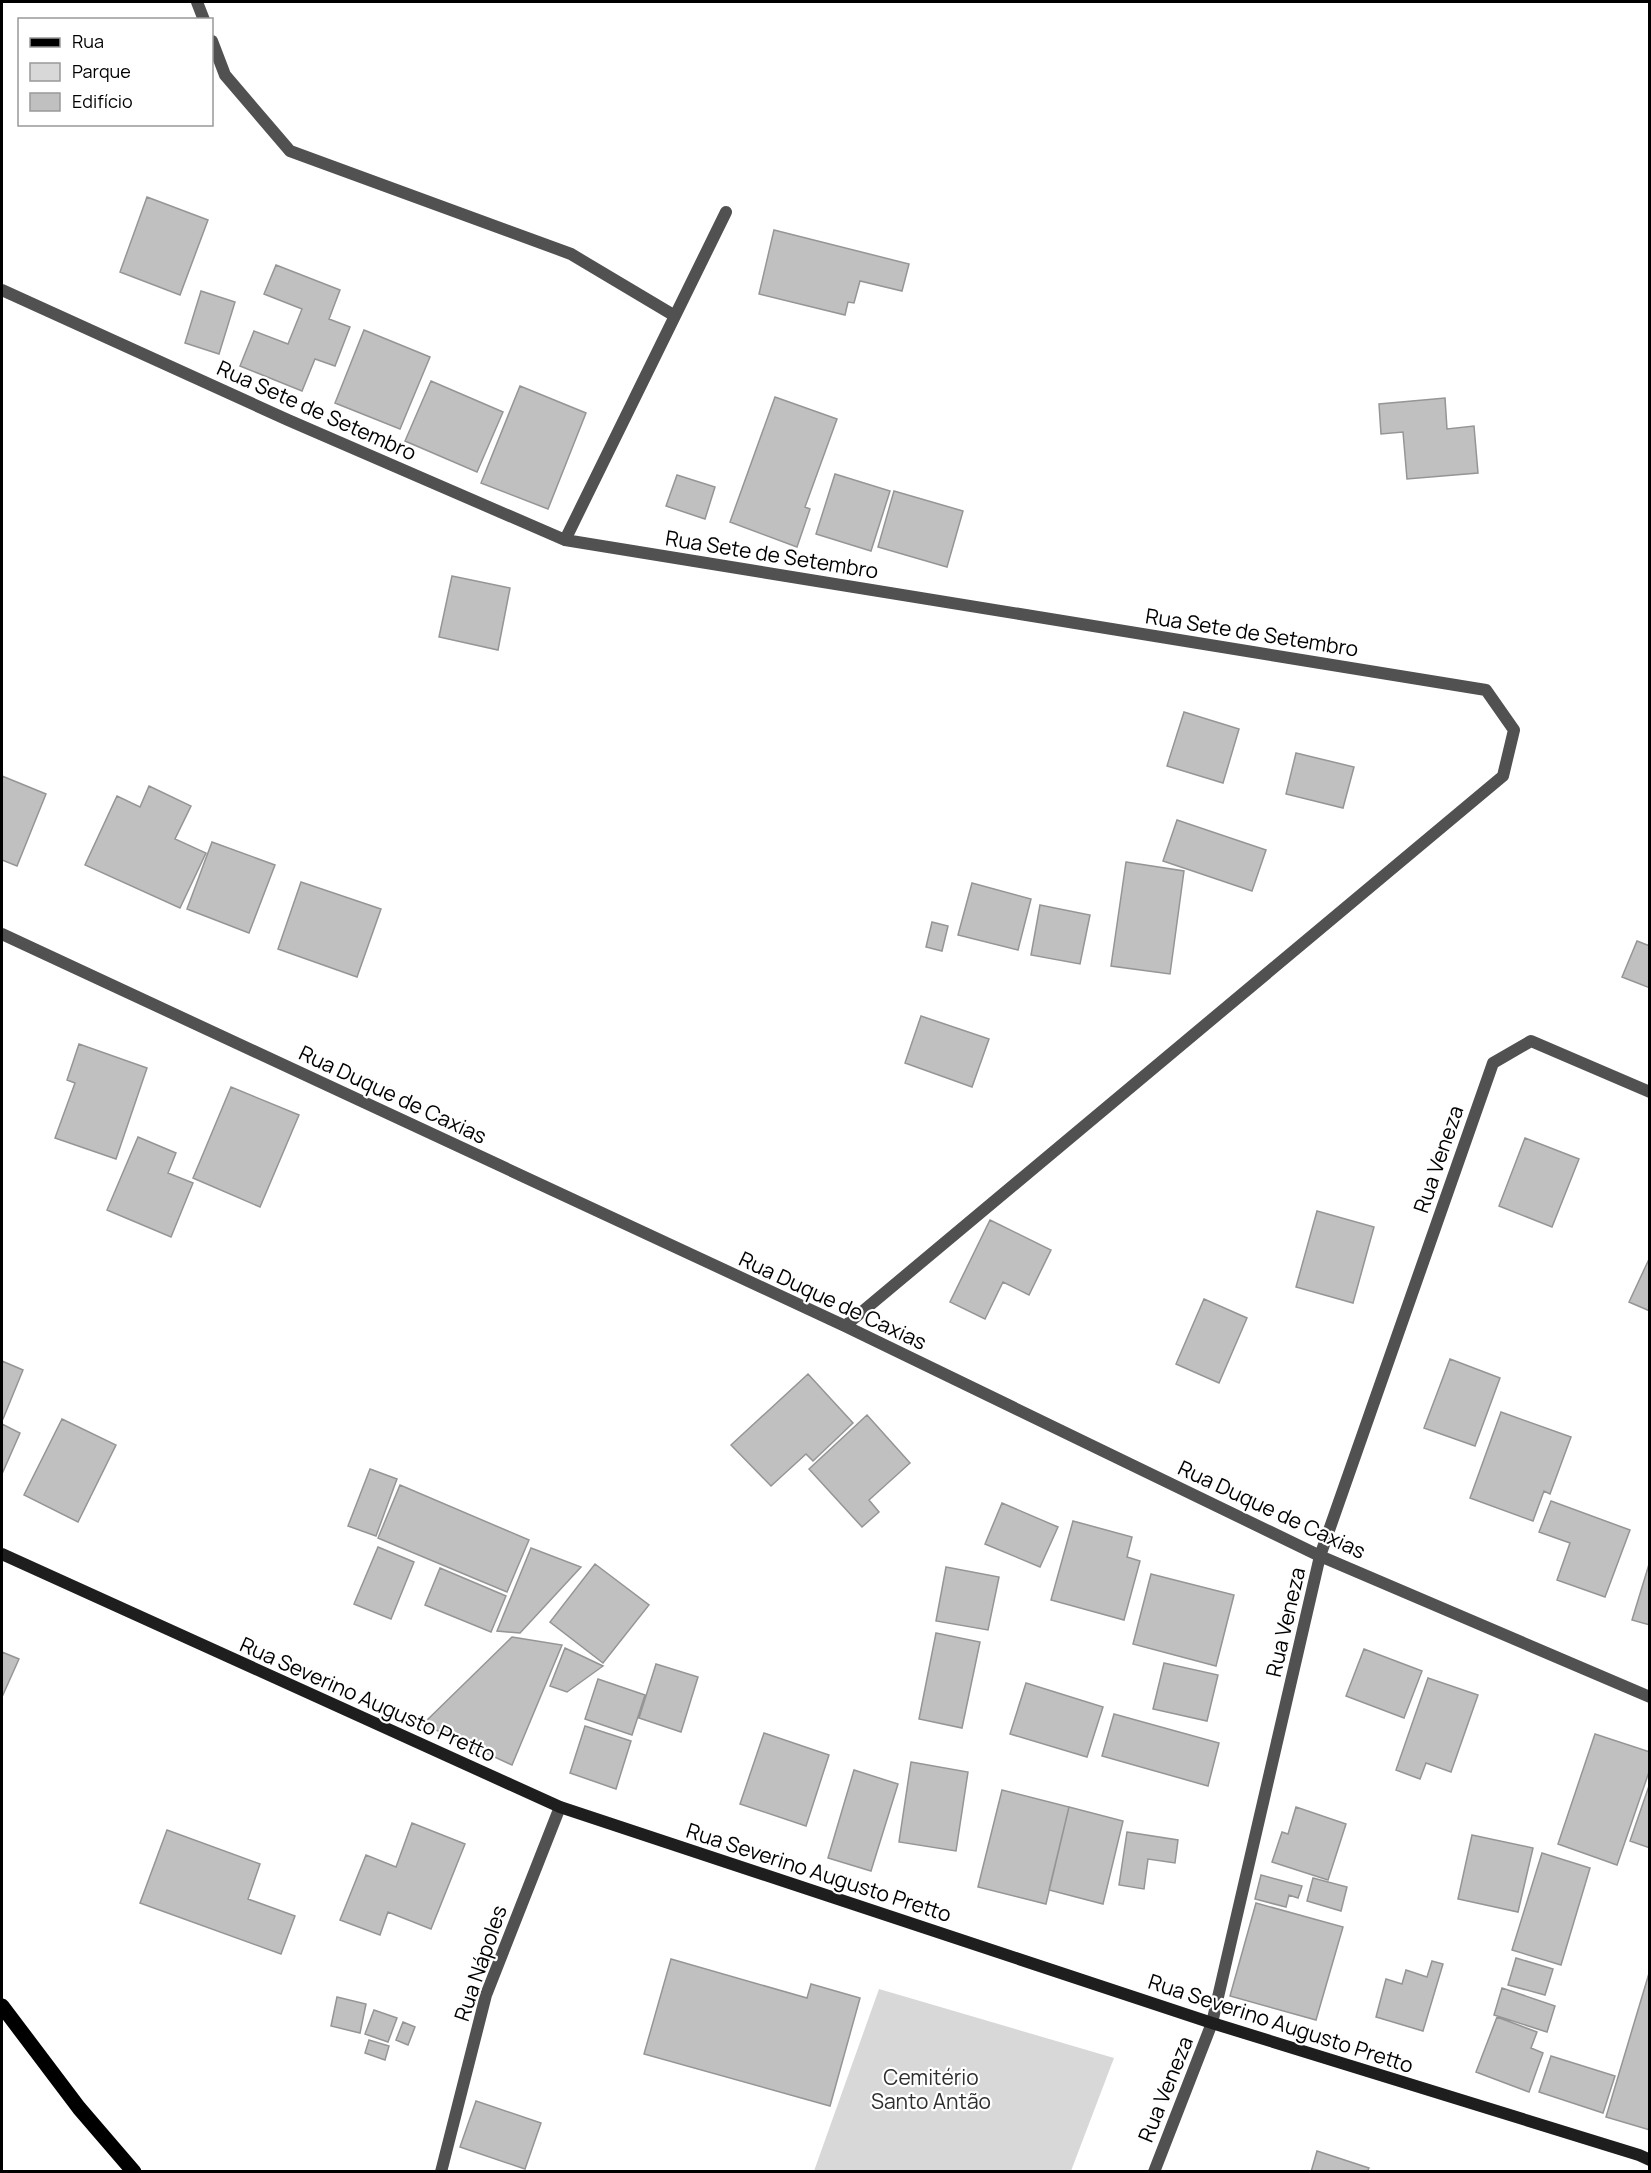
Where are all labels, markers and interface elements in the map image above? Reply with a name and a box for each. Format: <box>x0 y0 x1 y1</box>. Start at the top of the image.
legend <box>18 18 213 126</box>
text: Rua <box>72 29 104 53</box>
text: Parque <box>72 59 131 83</box>
text: Edifício <box>72 89 133 113</box>
street label: Rua Sete de Setembro <box>213 353 421 467</box>
street label: Rua Sete de Setembro <box>663 523 881 585</box>
street label: Rua Sete de Setembro <box>1143 601 1361 663</box>
street label: Rua Duque de Caxias <box>295 1038 491 1150</box>
street label: Rua Veneza <box>1407 1102 1469 1216</box>
street label: Rua Duque de Caxias <box>735 1244 931 1356</box>
street label: Rua Duque de Caxias <box>1174 1453 1370 1565</box>
street label: Rua Veneza <box>1259 1564 1311 1680</box>
street label: Rua Severino Augusto Pretto <box>236 1630 500 1768</box>
street label: Rua Severino Augusto Pretto <box>683 1816 955 1928</box>
street label: Rua Nápoles <box>447 1901 513 2025</box>
street label: Rua Severino Augusto Pretto <box>1145 1967 1417 2079</box>
street label: Rua Veneza <box>1131 2032 1199 2146</box>
park label: Cemitério Santo Antão <box>871 2063 991 2115</box>

